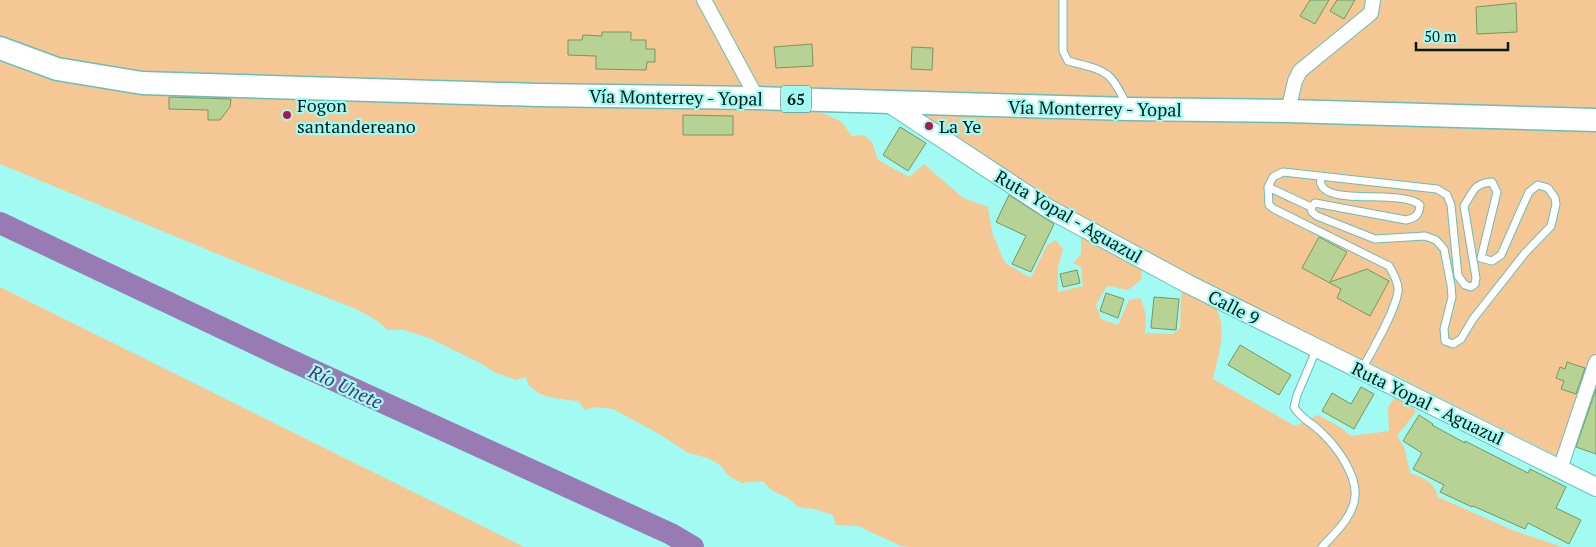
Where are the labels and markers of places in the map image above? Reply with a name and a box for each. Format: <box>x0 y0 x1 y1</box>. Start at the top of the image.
place label: Fogon santandereano <box>297 93 416 138</box>
marker: Fogon santandereano <box>281 109 293 121</box>
place label: La Ye <box>939 114 981 138</box>
marker: La Ye <box>923 120 935 132</box>

